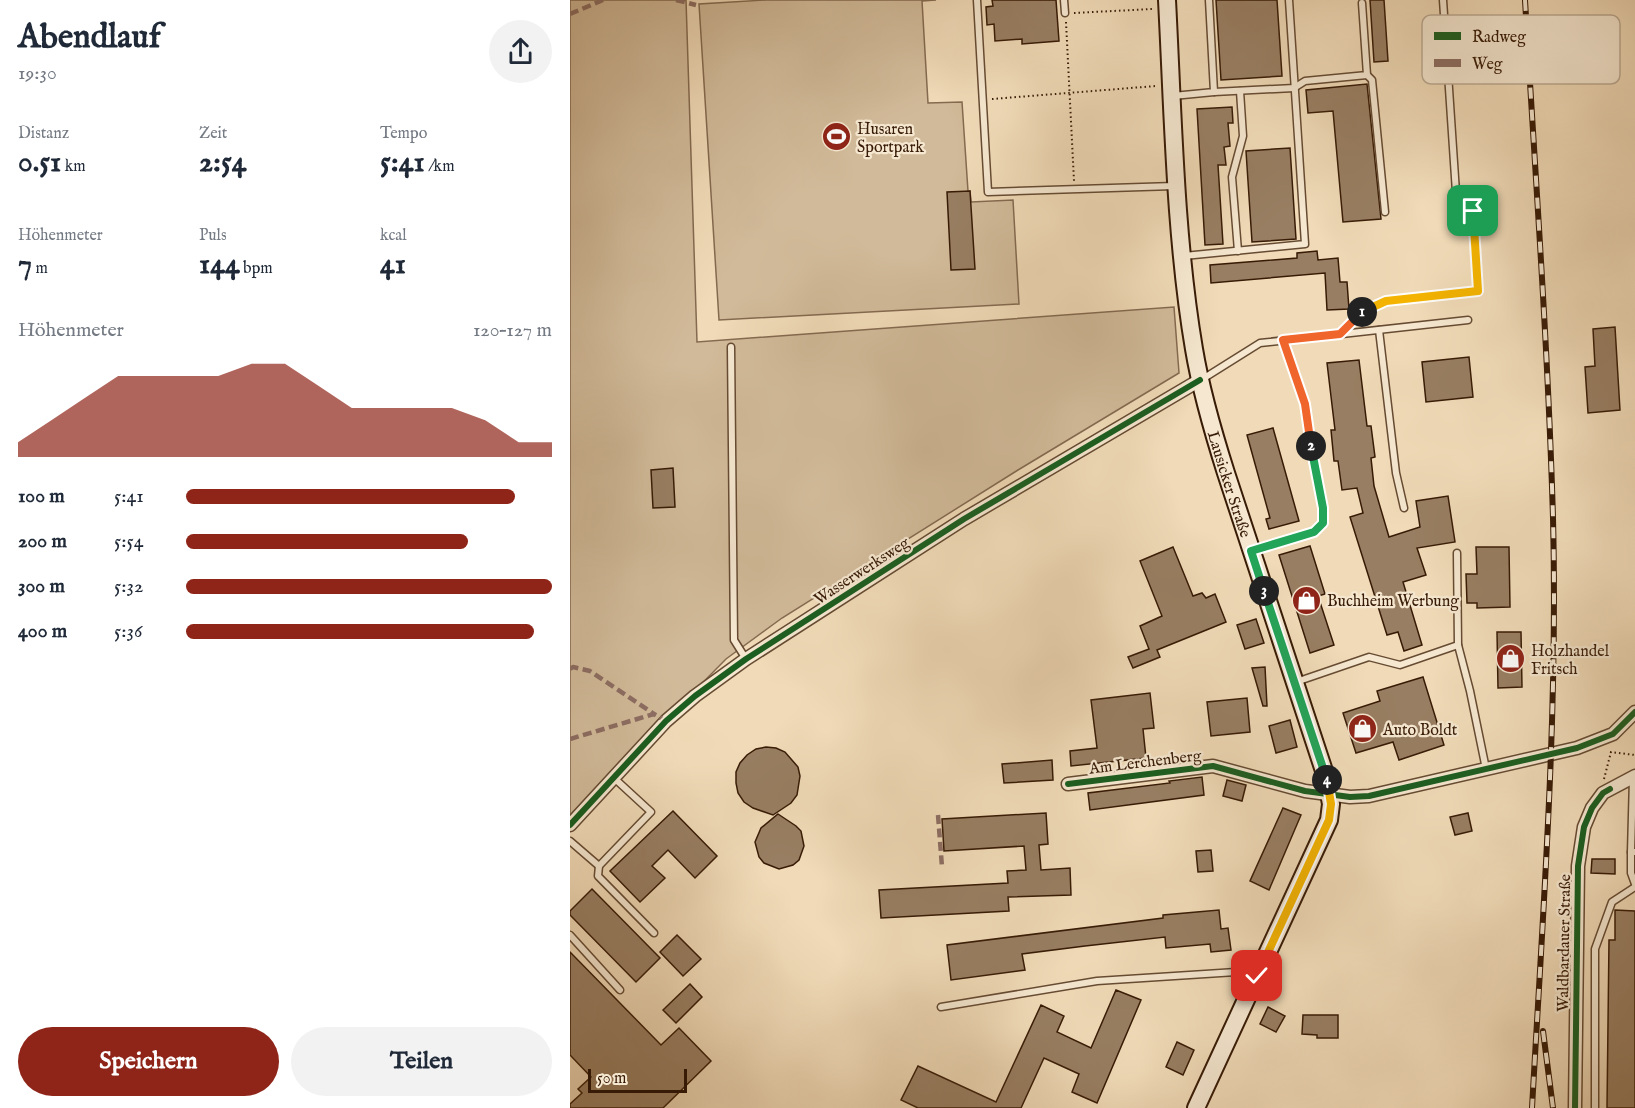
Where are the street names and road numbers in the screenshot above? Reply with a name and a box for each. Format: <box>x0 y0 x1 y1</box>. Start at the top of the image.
street label: Lausicker Straße <box>1202 429 1254 540</box>
street label: Wasserwerksweg <box>811 533 914 610</box>
street label: Am Lerchenberg <box>1087 746 1203 780</box>
street label: Waldbardauer Straße <box>1554 874 1576 1012</box>

